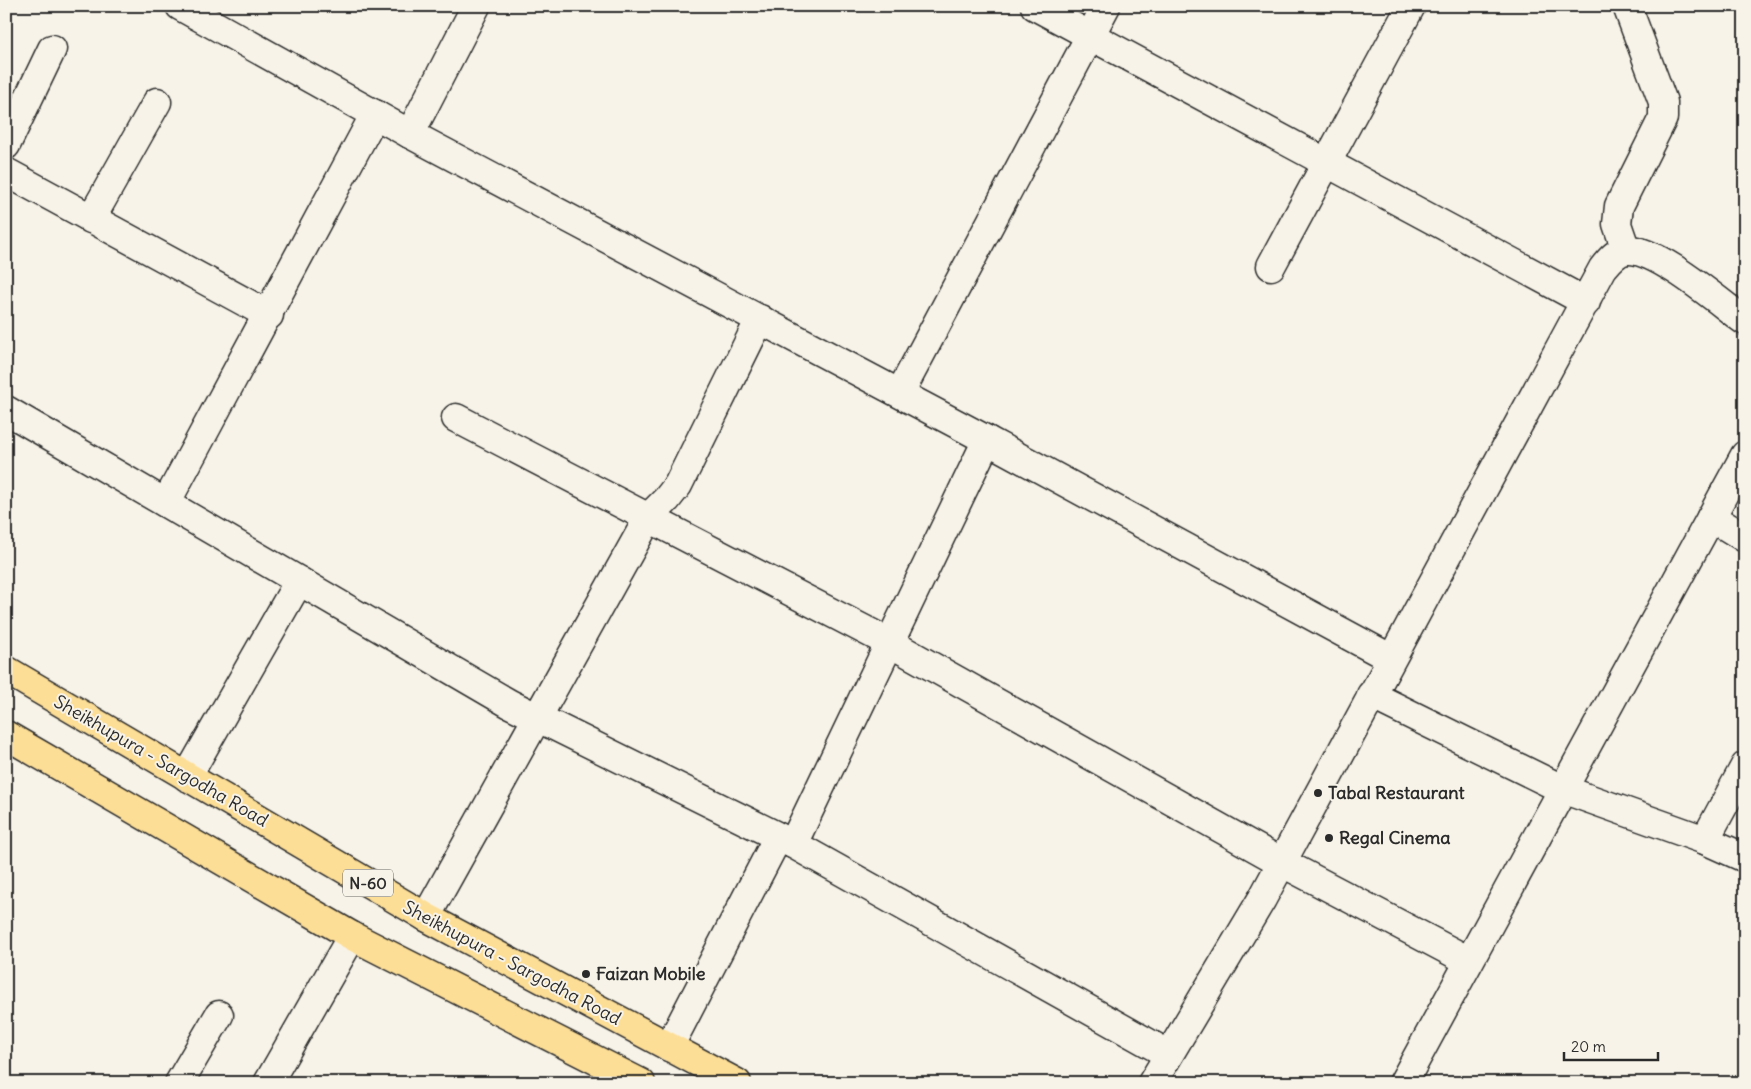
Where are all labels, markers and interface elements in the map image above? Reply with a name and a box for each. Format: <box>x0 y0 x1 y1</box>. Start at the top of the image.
street label: Sheikhupura - Sargodha Road <box>50 690 273 832</box>
place label: Tabal Restaurant <box>1328 781 1465 804</box>
marker: Tabal Restaurant <box>1312 787 1324 799</box>
place label: Regal Cinema <box>1339 826 1450 849</box>
marker: Regal Cinema <box>1323 832 1335 844</box>
road number: N-60 <box>343 870 393 896</box>
street label: Sheikhupura - Sargodha Road <box>399 895 626 1030</box>
place label: Faizan Mobile <box>596 962 706 985</box>
marker: Faizan Mobile <box>580 968 592 980</box>
scale bar <box>1564 1029 1657 1061</box>
text: 20 m <box>1571 1037 1606 1056</box>

